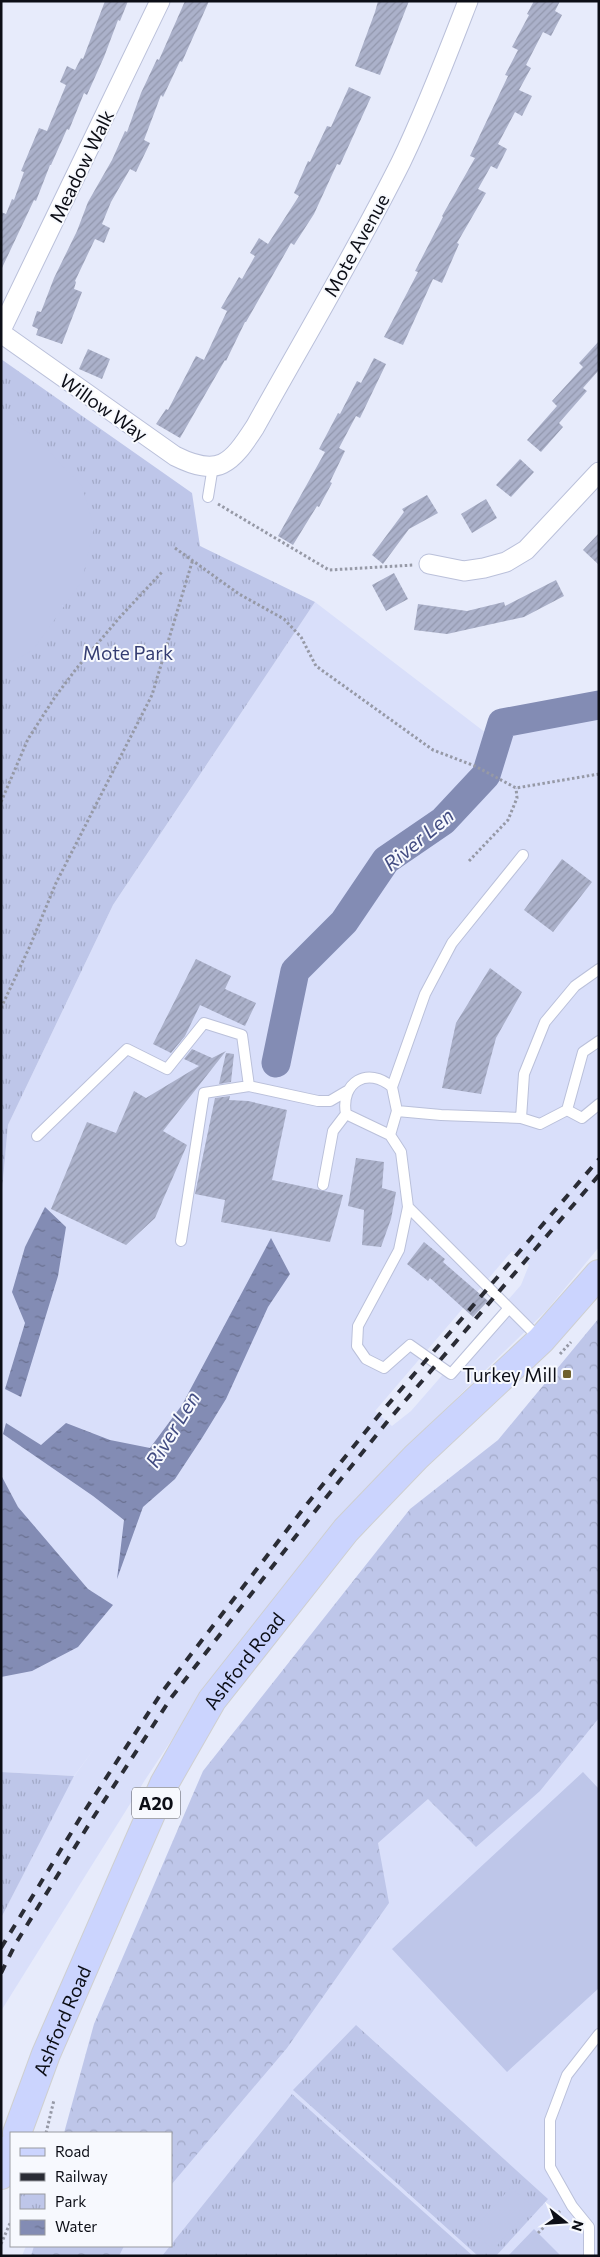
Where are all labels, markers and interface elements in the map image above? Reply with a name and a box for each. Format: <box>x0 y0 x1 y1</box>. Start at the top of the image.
street label: Meadow Walk <box>44 106 118 226</box>
street label: Mote Avenue <box>318 190 394 300</box>
street label: Willow Way <box>56 368 152 446</box>
park label: Mote Park <box>83 641 173 664</box>
water label: River Len <box>378 803 458 875</box>
place label: Turkey Mill <box>462 1363 557 1386</box>
marker: Turkey Mill <box>561 1368 573 1380</box>
water label: River Len <box>140 1387 204 1471</box>
street label: Ashford Road <box>198 1607 289 1713</box>
road number: A20 <box>132 1788 180 1819</box>
street label: Ashford Road <box>28 1962 95 2078</box>
legend <box>10 2132 172 2247</box>
text: Road <box>55 2142 90 2160</box>
text: Railway <box>55 2167 108 2185</box>
text: Park <box>55 2192 86 2210</box>
north arrow <box>540 2197 590 2247</box>
text: Water <box>55 2217 97 2235</box>
text: N <box>568 2218 588 2233</box>

